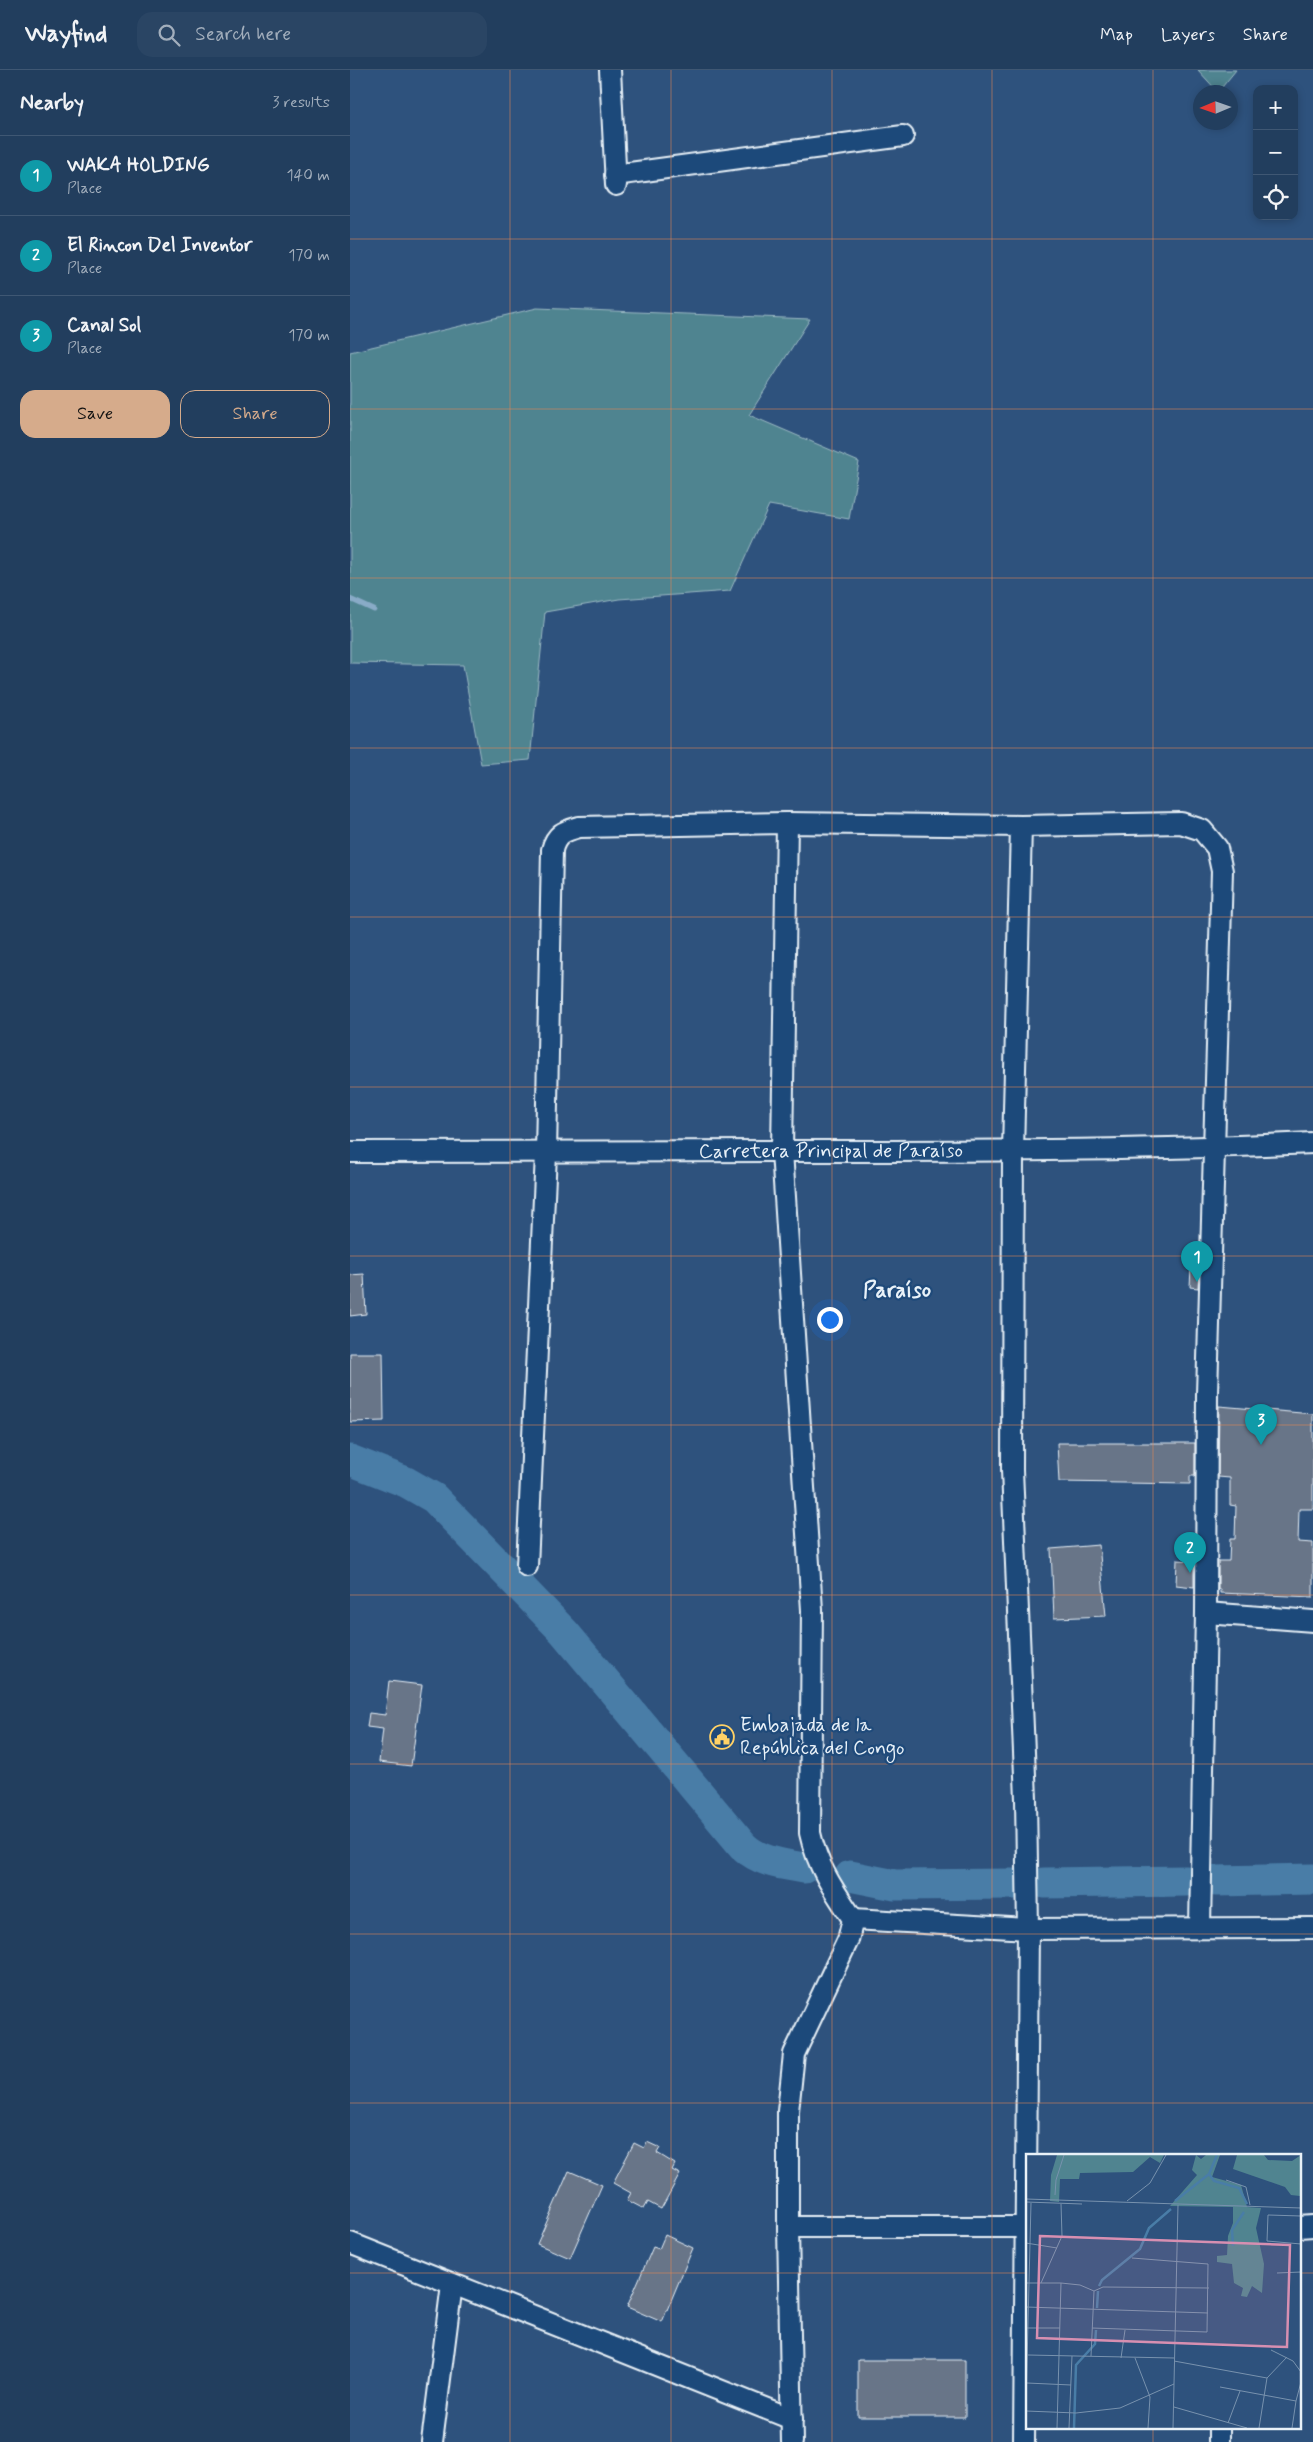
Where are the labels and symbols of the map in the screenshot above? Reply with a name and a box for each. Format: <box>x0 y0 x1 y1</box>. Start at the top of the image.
north arrow <box>1193 85 1238 130</box>
street label: Carretera Principal de Paraíso <box>699 1137 963 1165</box>
pin: 1 <box>1181 1241 1213 1282</box>
district label: Paraíso <box>863 1277 931 1305</box>
your location <box>817 1307 843 1333</box>
pin: 3 <box>1245 1404 1277 1445</box>
pin: 2 <box>1174 1532 1206 1573</box>
place label: Embajada de la República del Congo <box>740 1712 905 1763</box>
public building icon: Embajada de la República del Congo <box>709 1724 735 1750</box>
inset map <box>1026 2154 1301 2430</box>

